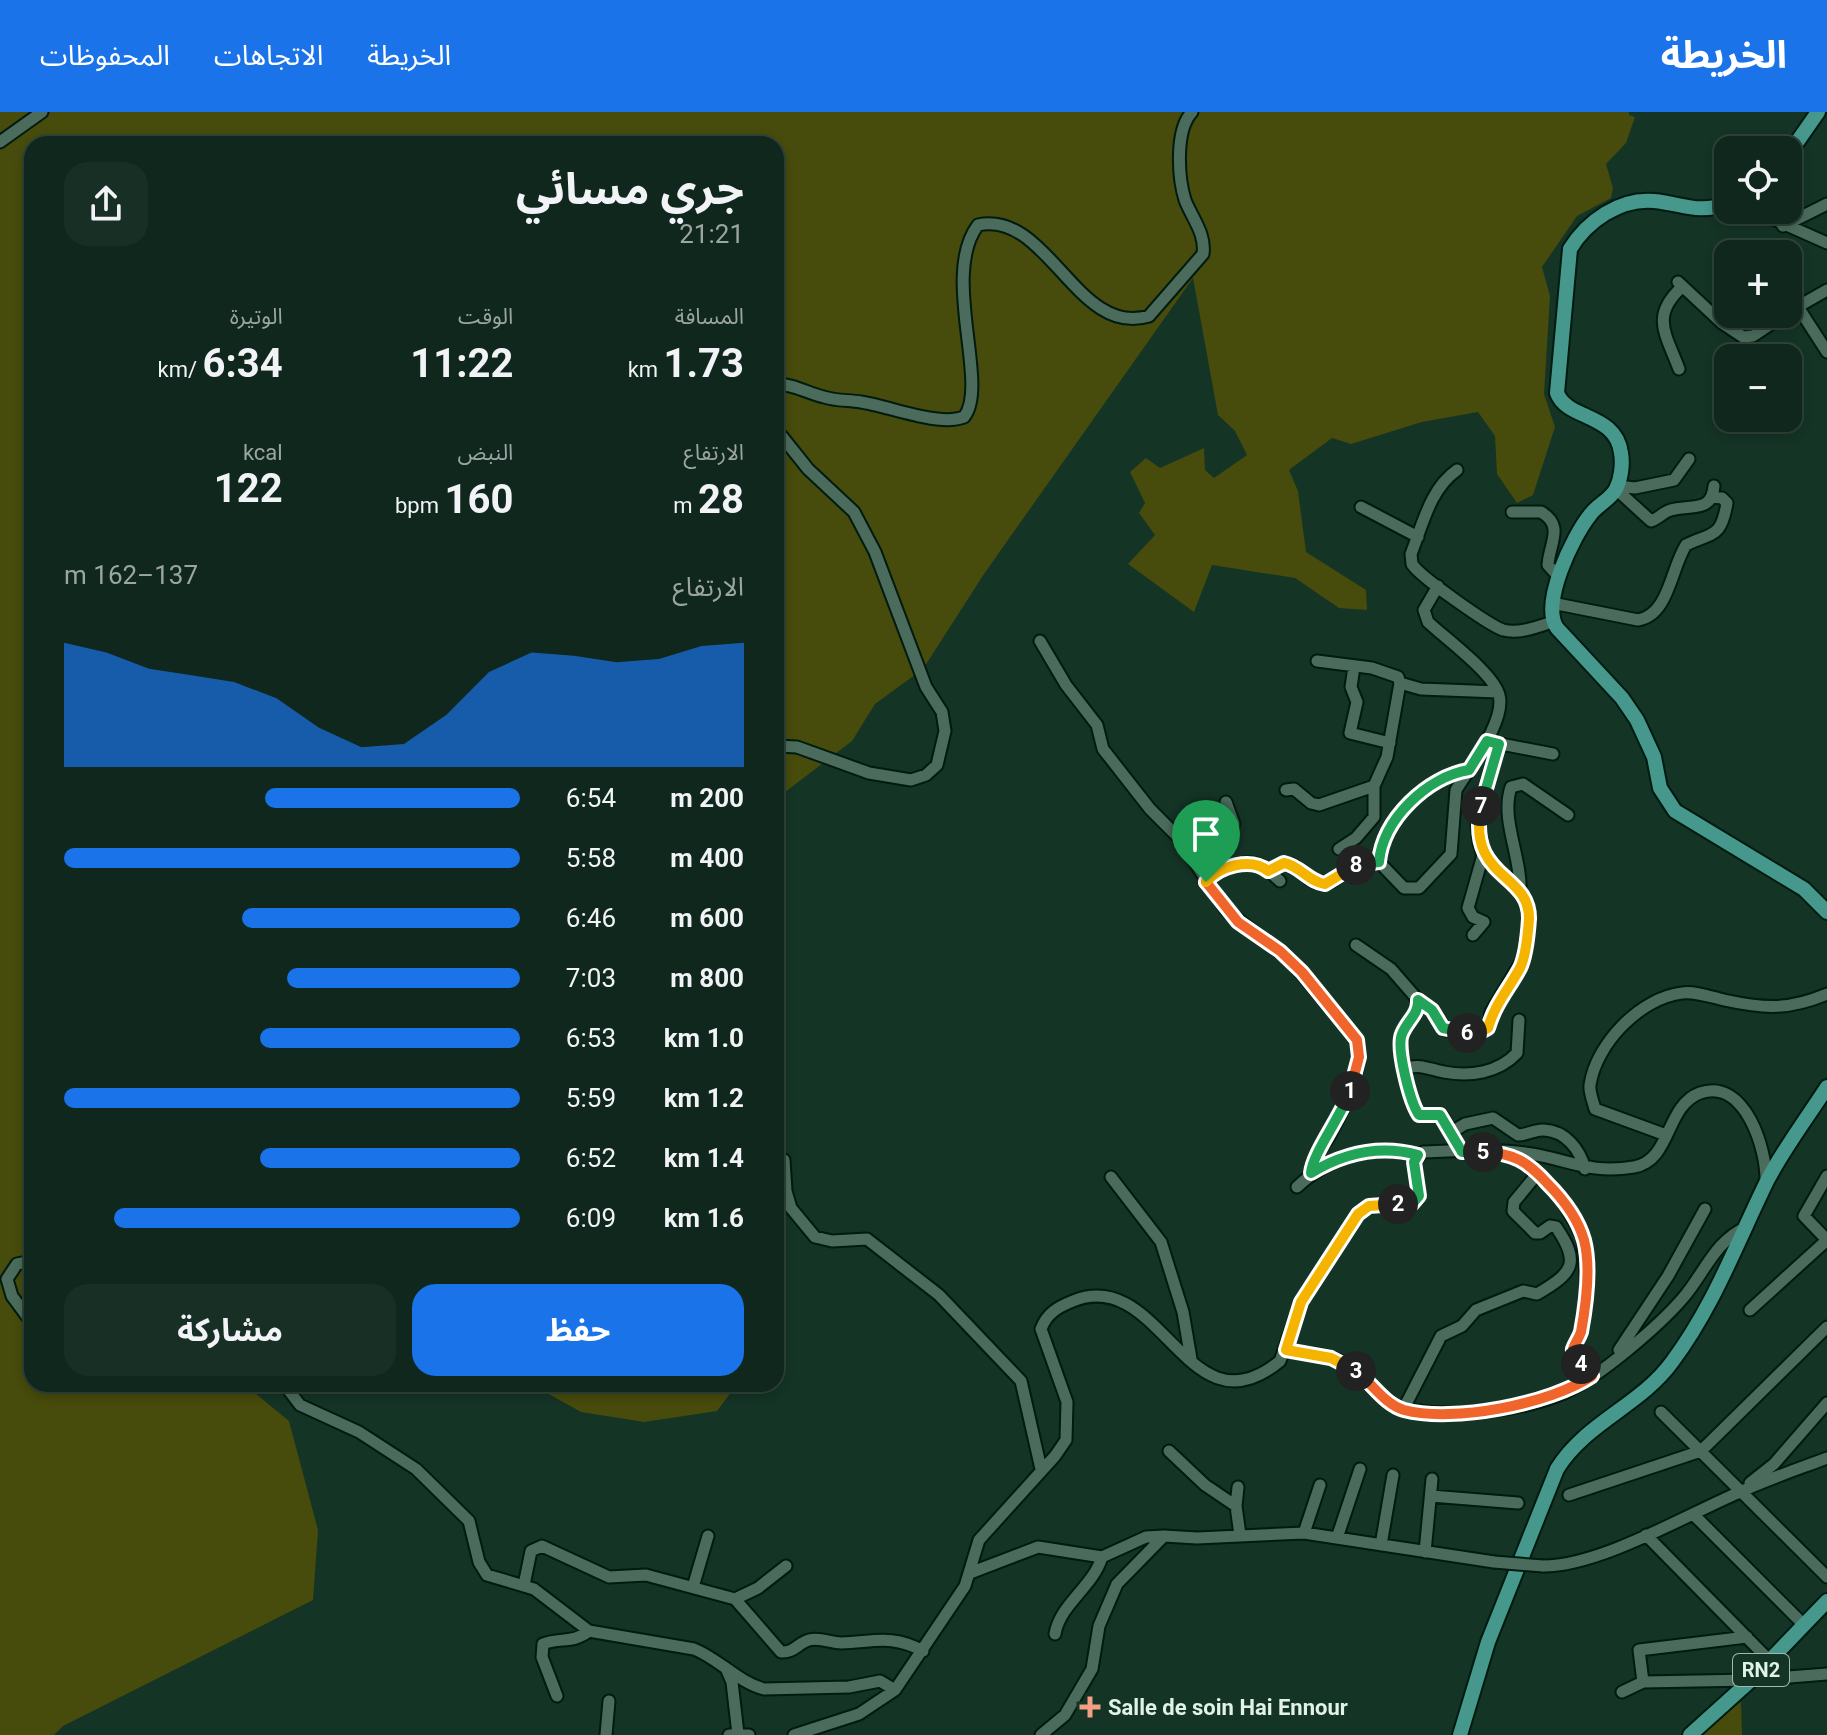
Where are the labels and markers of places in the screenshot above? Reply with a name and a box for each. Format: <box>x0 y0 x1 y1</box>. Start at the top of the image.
pin: 7 <box>1461 786 1501 826</box>
pin <box>1172 800 1240 882</box>
pin: 8 <box>1336 845 1376 885</box>
pin: 6 <box>1447 1013 1487 1053</box>
pin: 1 <box>1330 1071 1370 1111</box>
pin: 5 <box>1463 1132 1503 1172</box>
pin: 2 <box>1378 1184 1418 1224</box>
pin: 4 <box>1561 1344 1601 1384</box>
pin: 3 <box>1336 1351 1376 1391</box>
place label: Salle de soin Hai Ennour <box>1108 1695 1348 1720</box>
marker: Salle de soin Hai Ennour <box>1079 1696 1101 1718</box>

